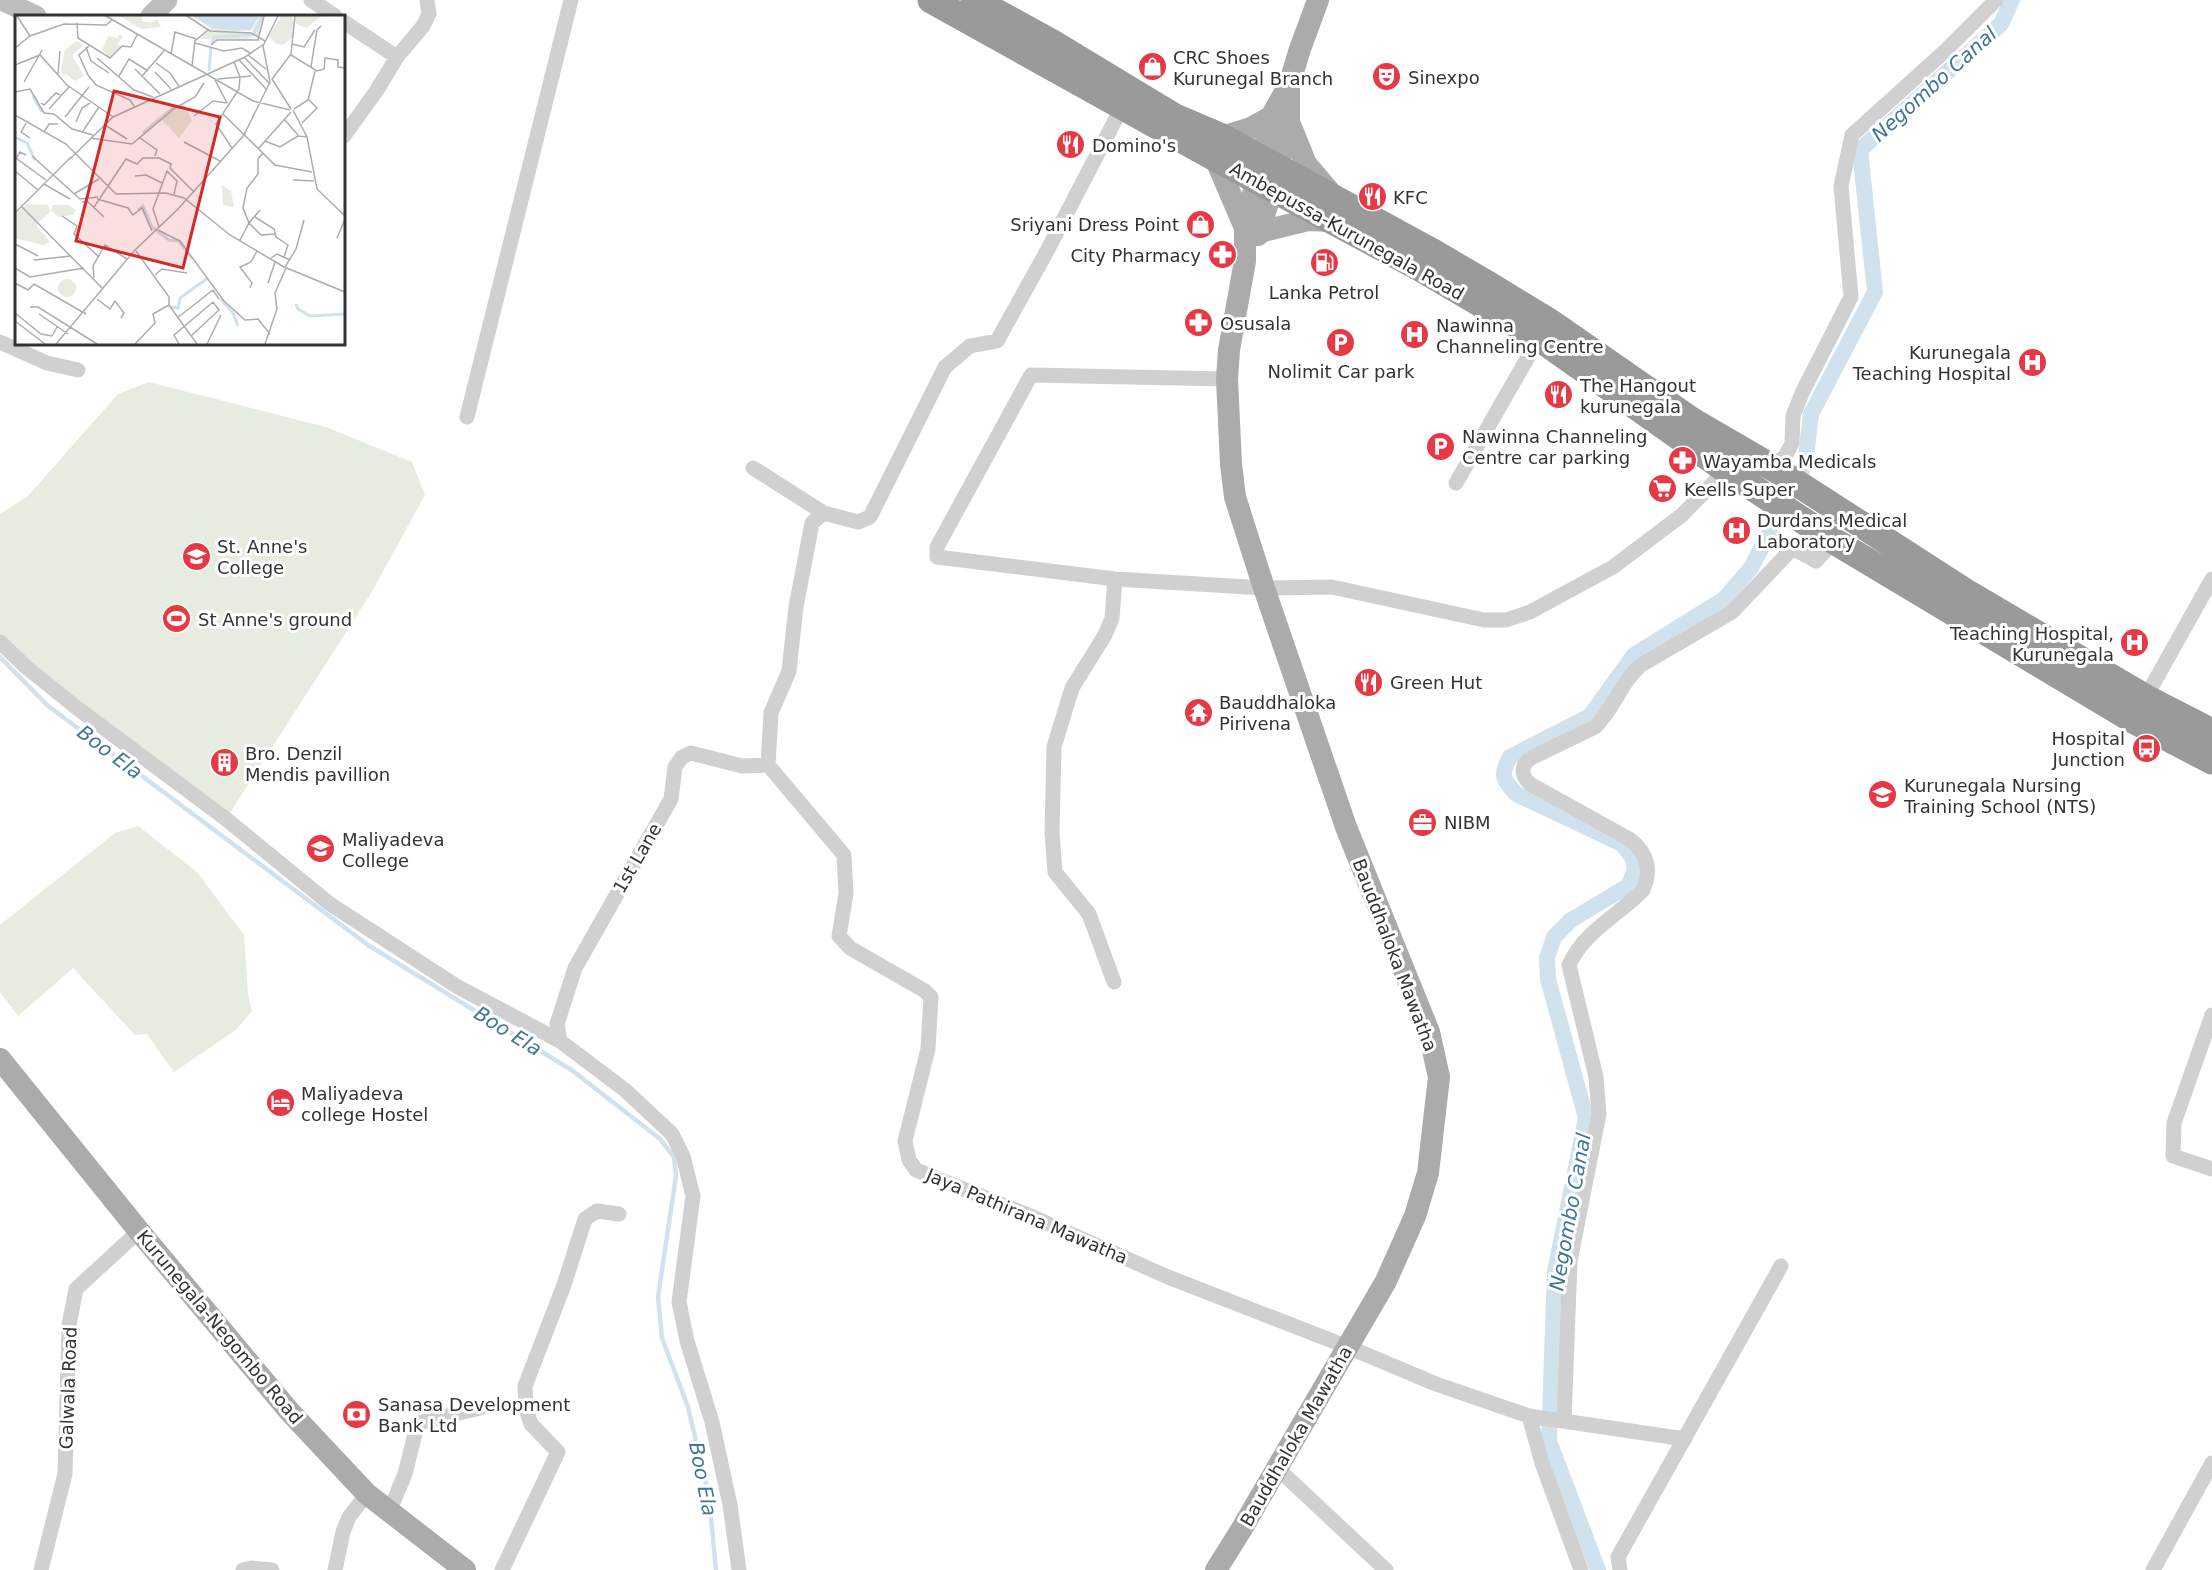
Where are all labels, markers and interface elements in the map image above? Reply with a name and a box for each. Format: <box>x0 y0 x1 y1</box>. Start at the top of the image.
inset map <box>15 15 345 345</box>
water label: Negombo Canal <box>1867 21 2002 146</box>
place label: CRC Shoes Kurunegal Branch <box>1173 47 1333 89</box>
shop icon: CRC Shoes Kurunegal Branch <box>1136 51 1168 83</box>
theatre icon: Sinexpo <box>1371 61 1403 93</box>
place label: Sinexpo <box>1408 67 1480 88</box>
restaurant icon: Domino's <box>1055 129 1087 161</box>
place label: Domino's <box>1092 135 1176 156</box>
street label: Ambepussa-Kurunegala Road <box>1226 158 1468 304</box>
restaurant icon: KFC <box>1356 181 1388 213</box>
place label: KFC <box>1393 187 1428 208</box>
shop icon: Sriyani Dress Point <box>1184 208 1216 240</box>
place label: Sriyani Dress Point <box>1010 214 1179 235</box>
pharmacy icon: City Pharmacy <box>1206 239 1238 271</box>
place label: City Pharmacy <box>1071 245 1201 266</box>
fuel station icon: Lanka Petrol <box>1308 247 1340 279</box>
place label: Lanka Petrol <box>1269 282 1379 303</box>
pharmacy icon: Osusala <box>1183 307 1215 339</box>
place label: Osusala <box>1220 313 1291 334</box>
place label: Nawinna Channeling Centre <box>1436 315 1604 357</box>
hospital icon: Nawinna Channeling Centre <box>1399 319 1431 351</box>
parking icon: Nolimit Car park <box>1325 326 1357 358</box>
place label: Kurunegala Teaching Hospital <box>1852 342 2011 384</box>
hospital icon: Kurunegala Teaching Hospital <box>2016 346 2048 378</box>
place label: Nolimit Car park <box>1268 361 1415 382</box>
place label: The Hangout kurunegala <box>1579 375 1696 417</box>
restaurant icon: The Hangout kurunegala <box>1543 379 1575 411</box>
place label: Nawinna Channeling Centre car parking <box>1462 426 1648 468</box>
parking icon: Nawinna Channeling Centre car parking <box>1425 430 1457 462</box>
pharmacy icon: Wayamba Medicals <box>1666 445 1698 477</box>
place label: Wayamba Medicals <box>1703 451 1876 472</box>
supermarket icon: Keells Super <box>1647 473 1679 505</box>
place label: Keells Super <box>1684 479 1795 500</box>
place label: Durdans Medical Laboratory <box>1757 510 1907 552</box>
hospital icon: Durdans Medical Laboratory <box>1720 514 1752 546</box>
place label: St. Anne's College <box>217 536 307 578</box>
school or university icon: St. Anne's College <box>180 540 212 572</box>
sports icon: St Anne's ground <box>161 603 193 635</box>
place label: St Anne's ground <box>198 609 352 630</box>
place label: Teaching Hospital, Kurunegala <box>1949 623 2114 665</box>
hospital icon: Teaching Hospital, Kurunegala <box>2119 627 2151 659</box>
restaurant icon: Green Hut <box>1353 666 1385 698</box>
place label: Green Hut <box>1390 672 1482 693</box>
place label: Bauddhaloka Pirivena <box>1219 692 1336 734</box>
temple icon: Bauddhaloka Pirivena <box>1182 696 1214 728</box>
water label: Boo Ela <box>73 720 147 784</box>
place label: Hospital Junction <box>2051 728 2125 770</box>
bus stop icon: Hospital Junction <box>2130 732 2162 764</box>
place label: Bro. Denzil Mendis pavillion <box>245 743 390 785</box>
building icon: Bro. Denzil Mendis pavillion <box>208 747 240 779</box>
place label: Kurunegala Nursing Training School (NTS) <box>1903 775 2096 817</box>
school or university icon: Kurunegala Nursing Training School (NTS) <box>1867 779 1899 811</box>
office icon: NIBM <box>1407 806 1439 838</box>
place label: NIBM <box>1444 812 1491 833</box>
street label: 1st Lane <box>609 819 665 897</box>
place label: Maliyadeva College <box>342 829 444 871</box>
school or university icon: Maliyadeva College <box>305 833 337 865</box>
street label: Bauddhaloka Mawatha <box>1349 856 1441 1054</box>
water label: Boo Ela <box>470 1001 546 1061</box>
place label: Maliyadeva college Hostel <box>301 1083 428 1125</box>
hotel icon: Maliyadeva college Hostel <box>264 1087 296 1119</box>
water label: Negombo Canal <box>1544 1131 1596 1293</box>
street label: Jaya Pathirana Mawatha <box>922 1164 1131 1268</box>
street label: Kurunegala-Negombo Road <box>133 1226 307 1428</box>
street label: Galwala Road <box>55 1326 81 1450</box>
street label: Bauddhaloka Mawatha <box>1236 1342 1356 1530</box>
place label: Sanasa Development Bank Ltd <box>378 1394 570 1436</box>
bank icon: Sanasa Development Bank Ltd <box>341 1398 373 1430</box>
water label: Boo Ela <box>684 1440 722 1518</box>

